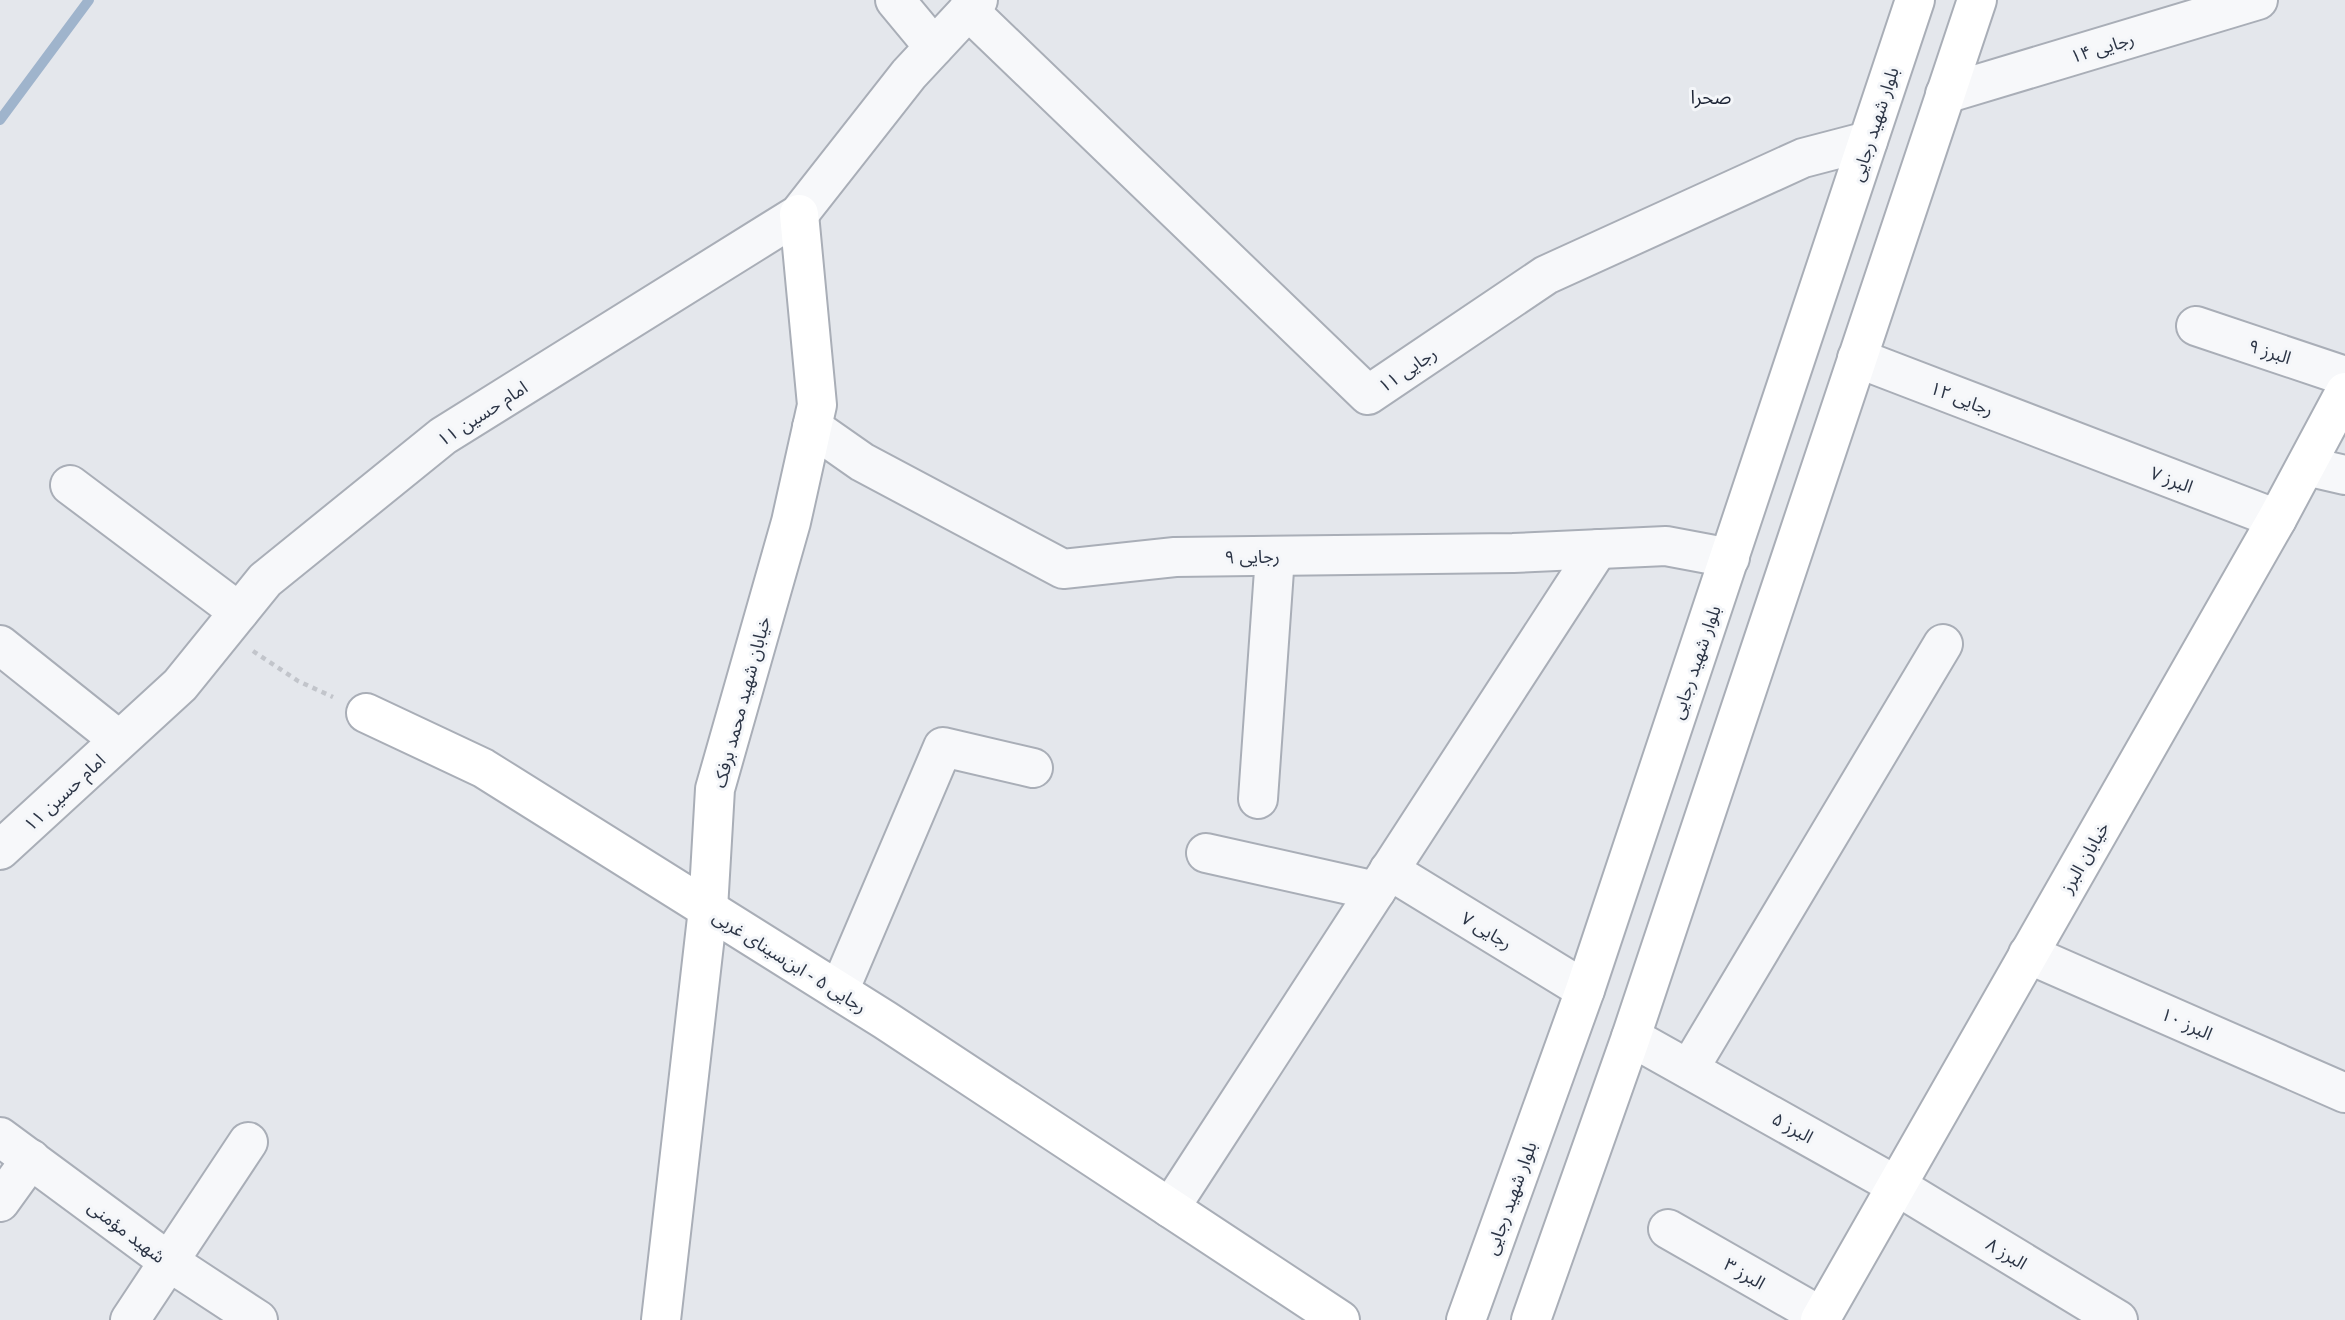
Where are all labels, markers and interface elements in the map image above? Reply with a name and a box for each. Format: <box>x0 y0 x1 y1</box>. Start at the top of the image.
street label: رجایی ۱۴ <box>2067 26 2137 68</box>
street label: بلوار شهید رجایی <box>1844 64 1904 184</box>
district label: صحرا <box>1691 84 1731 110</box>
street label: البرز ۹ <box>2245 333 2295 369</box>
street label: رجایی ۱۱ <box>1373 341 1441 397</box>
street label: امام حسین ۱۱ <box>432 375 534 454</box>
street label: رجایی ۱۲ <box>1927 375 1997 421</box>
street label: البرز ۷ <box>2147 460 2197 498</box>
street label: رجایی ۹ <box>1224 544 1280 568</box>
street label: بلوار شهید رجایی <box>1664 602 1726 722</box>
street label: خیابان شهید محمد برفک <box>707 614 775 790</box>
street label: امام حسین ۱۱ <box>18 748 112 838</box>
street label: خیابان البرز <box>2053 817 2114 898</box>
street label: رجایی ۵ - ابن‌سینای غربی <box>709 904 871 1018</box>
street label: رجایی ۷ <box>1457 905 1517 955</box>
street label: البرز ۱۰ <box>2157 1001 2217 1045</box>
street label: البرز ۵ <box>1768 1106 1818 1148</box>
street label: بلوار شهید رجایی <box>1478 1138 1542 1258</box>
street label: شهید مؤمنی <box>83 1194 171 1268</box>
street label: البرز ۸ <box>1982 1231 2032 1275</box>
street label: البرز ۳ <box>1720 1252 1770 1294</box>

